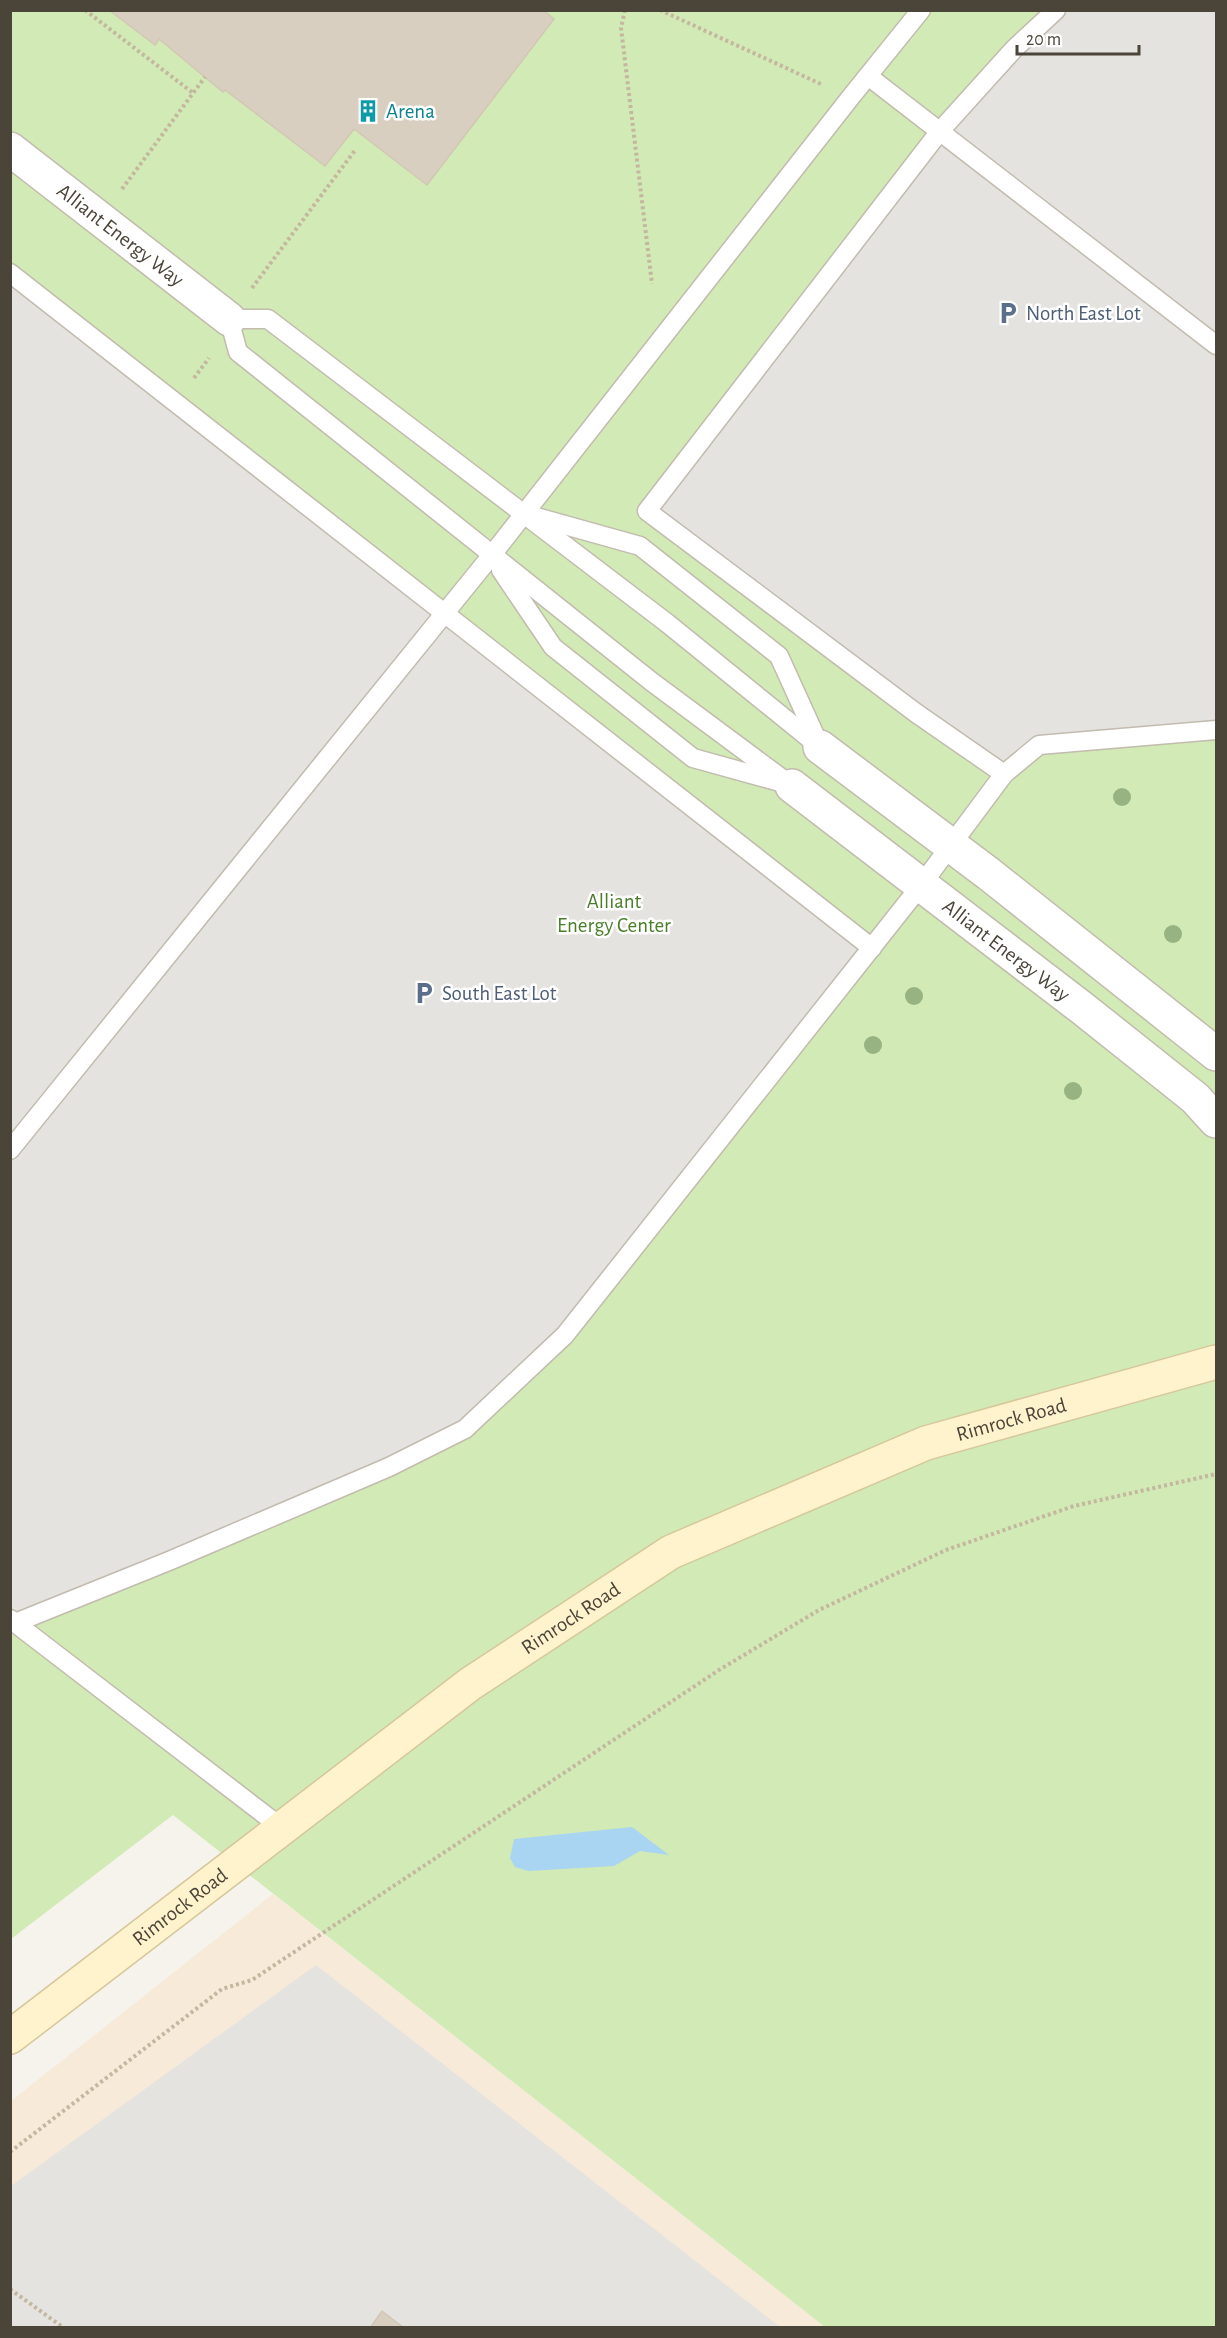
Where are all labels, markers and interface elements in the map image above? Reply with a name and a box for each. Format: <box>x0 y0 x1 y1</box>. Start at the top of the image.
scale bar <box>1017 18 1138 56</box>
text: 20 m <box>1026 31 1061 49</box>
building icon: Arena <box>355 98 381 124</box>
place label: Arena <box>386 101 435 122</box>
street label: Alliant Energy Way <box>53 180 188 291</box>
parking icon: North East Lot <box>995 300 1021 326</box>
place label: North East Lot <box>1026 303 1141 324</box>
park label: Alliant Energy Center <box>557 891 671 936</box>
street label: Alliant Energy Way <box>939 895 1074 1006</box>
parking icon: South East Lot <box>411 980 437 1006</box>
place label: South East Lot <box>442 983 557 1004</box>
street label: Rimrock Road <box>954 1394 1069 1445</box>
street label: Rimrock Road <box>518 1579 624 1658</box>
street label: Rimrock Road <box>129 1864 232 1950</box>

